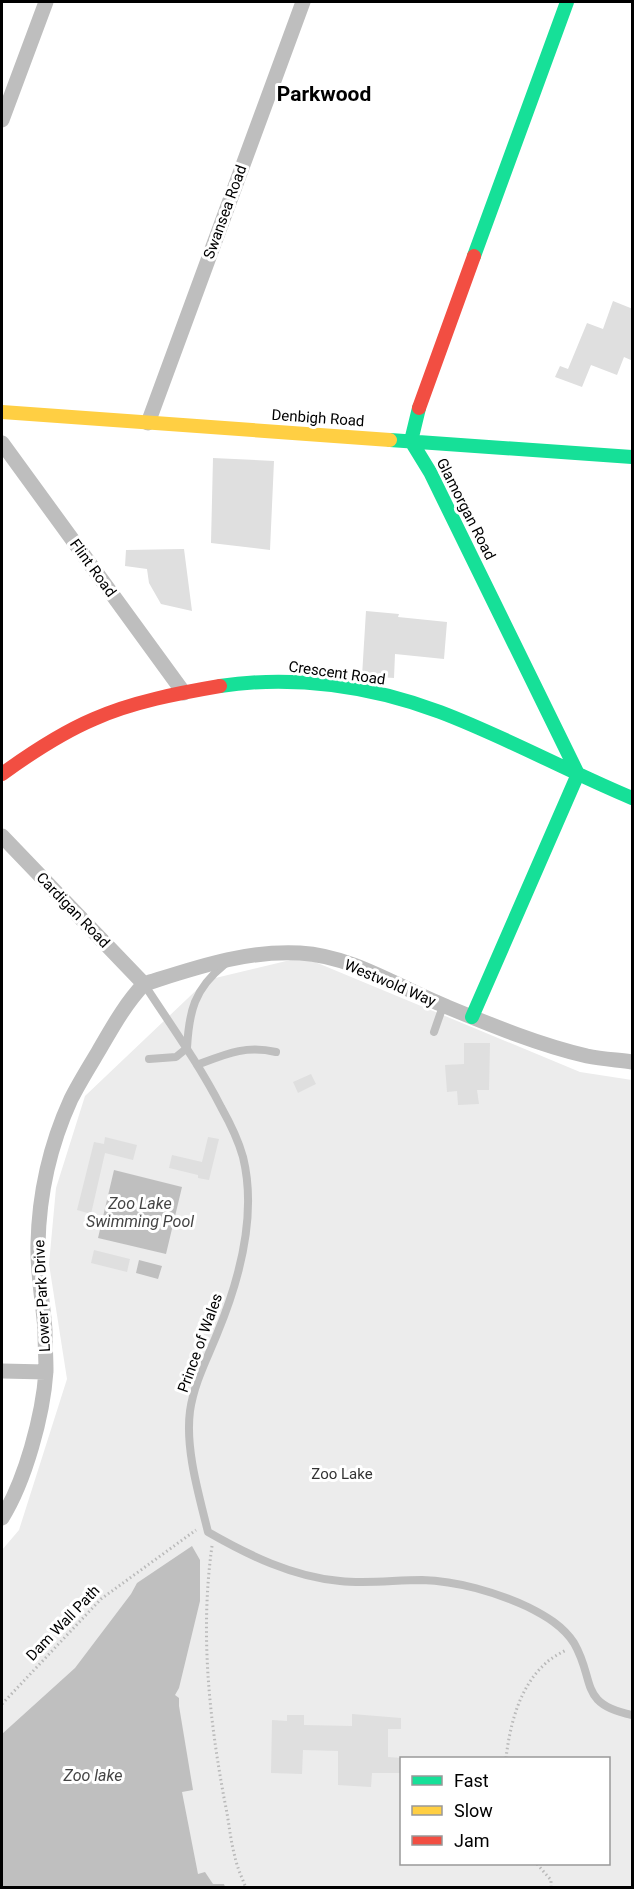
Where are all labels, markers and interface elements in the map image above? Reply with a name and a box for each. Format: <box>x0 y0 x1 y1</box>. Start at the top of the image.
district label: Parkwood <box>277 82 371 106</box>
street label: Swansea Road <box>200 163 250 261</box>
street label: Denbigh Road <box>271 406 365 430</box>
street label: Glamorgan Road <box>433 455 499 563</box>
street label: Flint Road <box>66 536 120 600</box>
street label: Crescent Road <box>287 657 387 689</box>
street label: Cardigan Road <box>32 869 114 951</box>
street label: Westwold Way <box>342 956 438 1010</box>
water label: Zoo Lake Swimming Pool <box>86 1194 194 1231</box>
street label: Lower Park Drive <box>30 1239 54 1353</box>
street label: Prince of Wales <box>174 1291 226 1395</box>
park label: Zoo Lake <box>311 1465 373 1483</box>
street label: Dam Wall Path <box>23 1582 103 1664</box>
legend <box>400 1757 610 1865</box>
water label: Zoo lake <box>63 1766 122 1785</box>
text: Fast <box>454 1770 489 1791</box>
text: Slow <box>454 1800 493 1821</box>
text: Jam <box>454 1830 490 1851</box>

